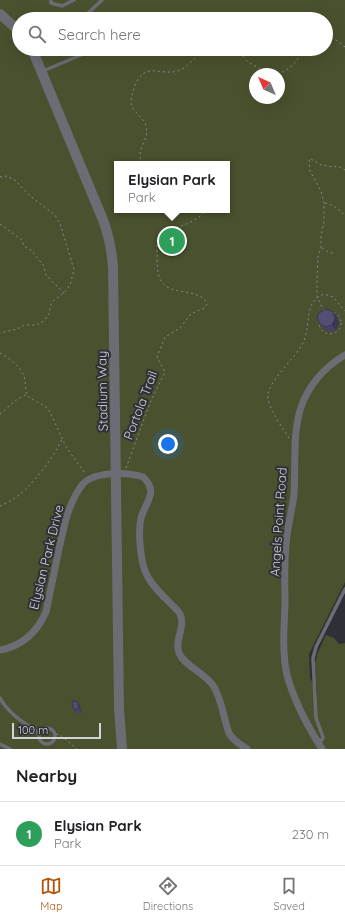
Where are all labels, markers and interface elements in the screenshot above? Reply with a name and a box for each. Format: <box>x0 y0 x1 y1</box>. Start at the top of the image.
search box <box>12 12 333 56</box>
icon: search <box>26 23 48 45</box>
text: Search here <box>58 25 141 44</box>
north arrow <box>249 68 285 104</box>
popup <box>114 161 230 213</box>
text: Elysian Park <box>128 170 216 189</box>
text: Park <box>128 189 156 205</box>
pin: 1 <box>159 226 185 256</box>
street label: Stadium Way <box>93 350 111 432</box>
street label: Portola Trail <box>120 368 160 442</box>
your location <box>158 434 178 454</box>
street label: Angels Point Road <box>266 467 290 577</box>
street label: Elysian Park Drive <box>25 503 67 611</box>
scale bar <box>12 721 101 740</box>
text: 100 m <box>18 723 48 737</box>
text: Nearby <box>16 765 77 786</box>
text: Elysian Park <box>54 816 142 835</box>
text: 1 <box>26 826 32 842</box>
text: 230 m <box>292 826 329 842</box>
text: Park <box>54 835 82 851</box>
tab: Map <box>40 875 63 913</box>
tab: Directions <box>143 875 193 913</box>
tab: Saved <box>273 875 305 913</box>

